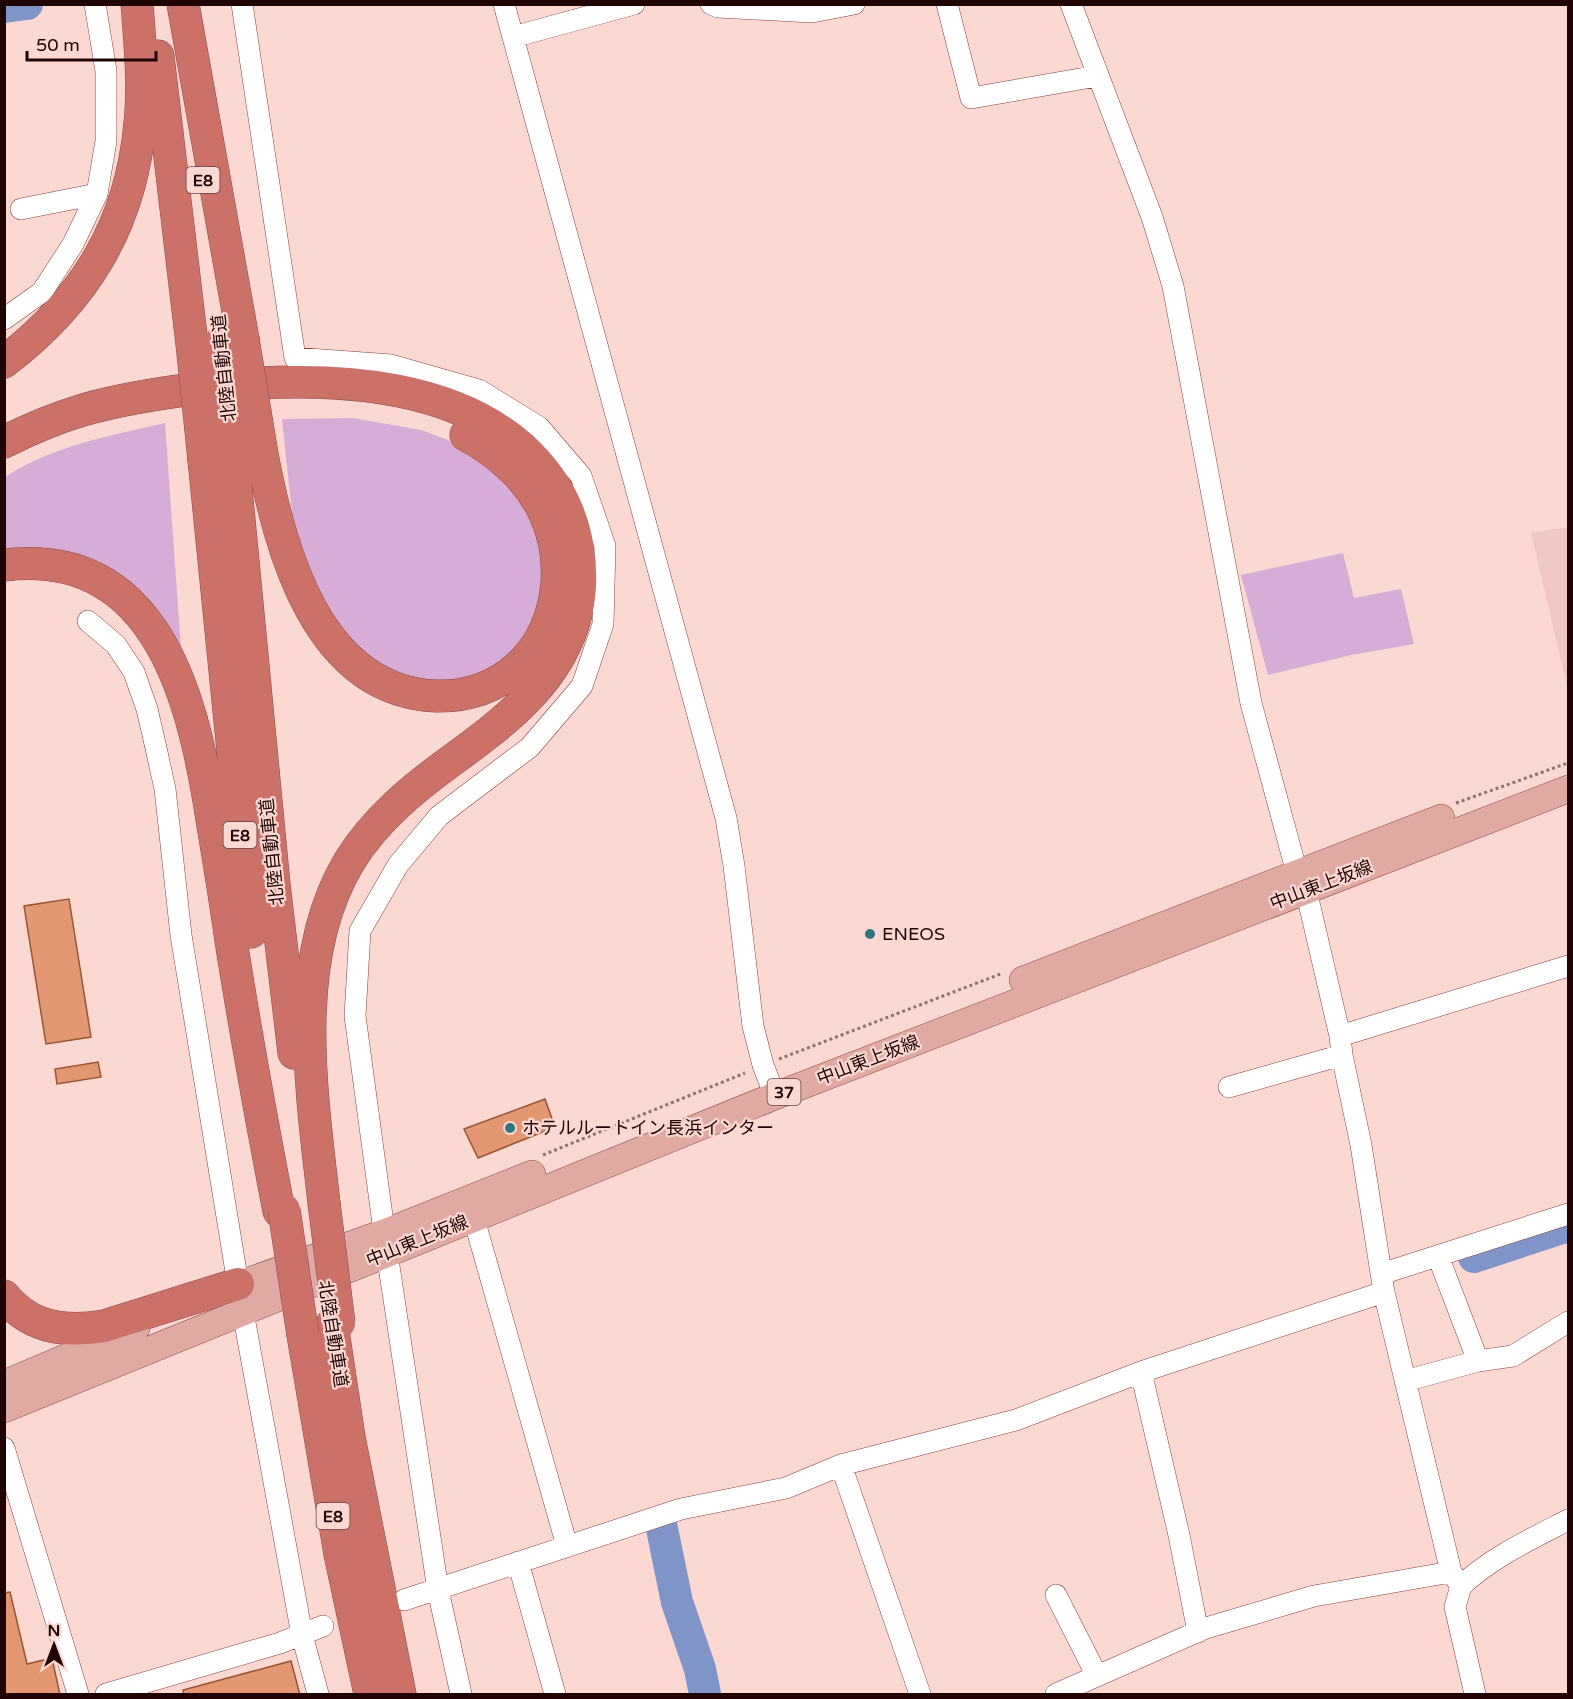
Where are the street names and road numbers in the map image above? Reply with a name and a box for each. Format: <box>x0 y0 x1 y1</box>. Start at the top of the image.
road number: E8 <box>186 167 220 193</box>
street label: 北陸自動車道 <box>207 313 241 423</box>
street label: 北陸自動車道 <box>255 797 289 907</box>
road number: E8 <box>224 822 256 848</box>
street label: 中山東上坂線 <box>1267 855 1375 915</box>
street label: 中山東上坂線 <box>814 1030 922 1090</box>
road number: 37 <box>768 1079 800 1105</box>
street label: 中山東上坂線 <box>363 1211 471 1271</box>
street label: 北陸自動車道 <box>314 1279 352 1389</box>
road number: E8 <box>316 1503 350 1529</box>

